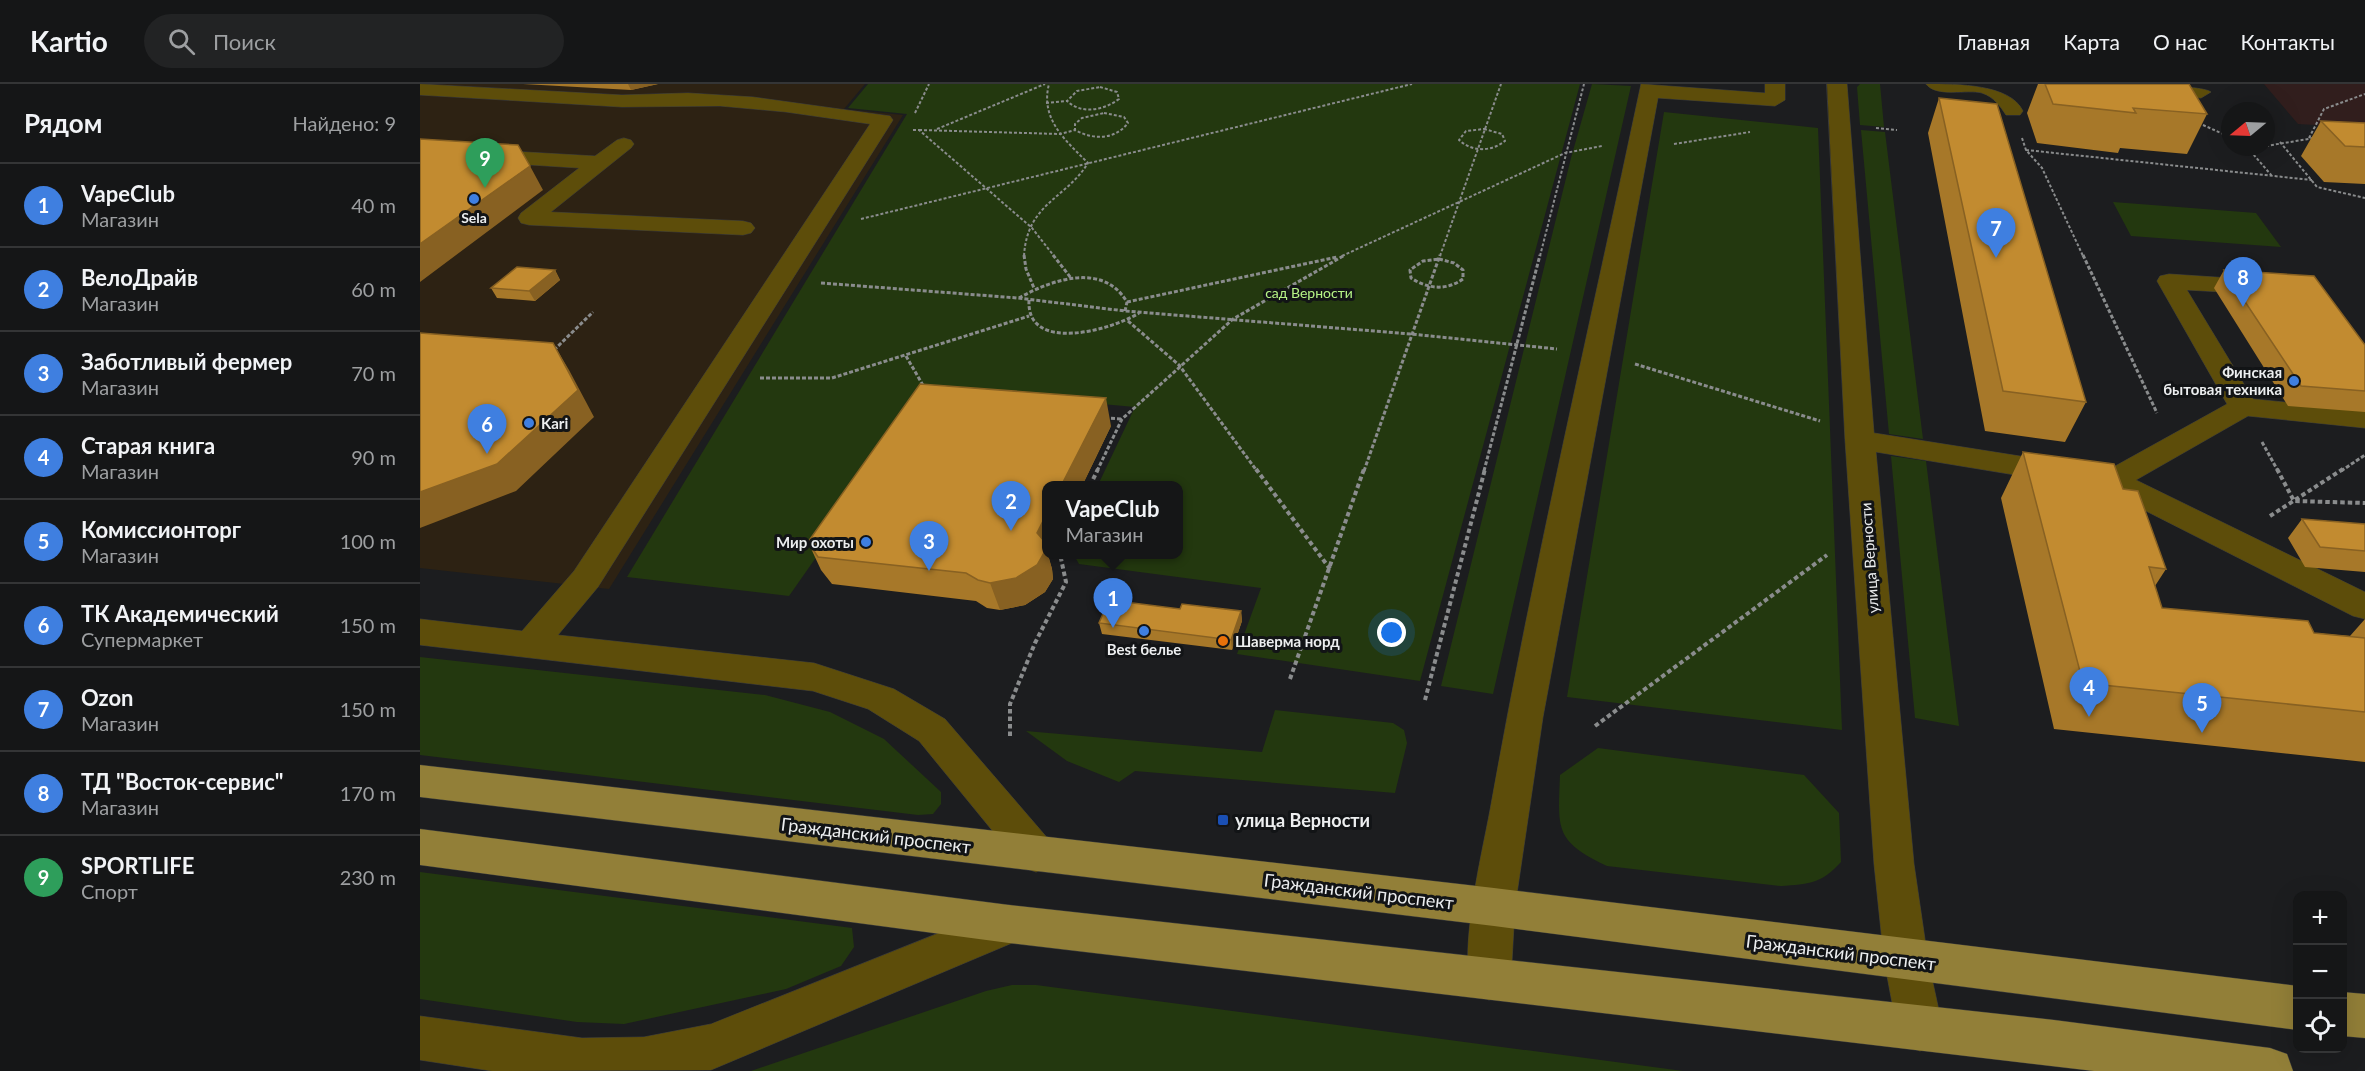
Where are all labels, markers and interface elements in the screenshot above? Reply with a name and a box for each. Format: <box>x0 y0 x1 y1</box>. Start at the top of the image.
search box <box>144 14 564 68</box>
text: Kartio <box>30 24 108 58</box>
icon: search <box>165 25 198 58</box>
text: Поиск <box>213 28 276 55</box>
text: Главная <box>1957 29 2030 54</box>
text: Карта <box>2063 29 2120 54</box>
text: О нас <box>2153 29 2207 54</box>
text: Контакты <box>2240 29 2335 54</box>
north arrow <box>2221 102 2275 156</box>
text: Рядом <box>24 107 102 139</box>
text: Найдено: 9 <box>293 111 396 135</box>
pin: 9 <box>466 138 504 188</box>
text: VapeClub <box>81 180 175 207</box>
marker: Sela <box>467 192 481 206</box>
text: 1 <box>38 193 49 217</box>
text: 40 m <box>351 193 396 217</box>
text: Магазин <box>81 207 159 231</box>
pin: 7 <box>1976 208 2016 258</box>
place label: Sela <box>461 209 487 226</box>
pin: 8 <box>2224 258 2262 307</box>
text: ВелоДрайв <box>81 264 198 291</box>
text: 2 <box>38 277 49 301</box>
text: 60 m <box>351 277 396 301</box>
park label: сад Верности <box>1265 284 1353 301</box>
text: Магазин <box>81 291 159 315</box>
text: Заботливый фермер <box>81 348 292 375</box>
text: 3 <box>38 361 49 385</box>
text: 70 m <box>351 361 396 385</box>
place label: Финская бытовая техника <box>2163 363 2282 398</box>
marker: Финская бытовая техника <box>2287 374 2301 388</box>
text: Магазин <box>81 375 159 399</box>
pin: 6 <box>468 404 506 454</box>
place label: Kari <box>541 414 568 432</box>
marker: Kari <box>522 416 536 430</box>
text: Старая книга <box>81 432 215 459</box>
text: 4 <box>38 445 49 469</box>
text: 90 m <box>351 445 396 469</box>
text: Магазин <box>81 459 159 483</box>
popup <box>1042 481 1183 559</box>
pin: 2 <box>992 482 1030 531</box>
text: VapeClub <box>1066 495 1159 522</box>
street label: улица Верности <box>1856 502 1882 614</box>
text: Комиссионторг <box>81 516 241 543</box>
pin: 3 <box>910 522 948 571</box>
text: Магазин <box>1066 522 1144 546</box>
text: 5 <box>38 529 49 553</box>
text: 100 m <box>340 529 396 553</box>
place label: Мир охоты <box>776 533 854 551</box>
marker: Мир охоты <box>859 535 873 549</box>
text: Магазин <box>81 543 159 567</box>
pin: 1 <box>1094 578 1132 628</box>
text: ТК Академический <box>81 600 279 627</box>
text: 6 <box>38 613 49 637</box>
text: 150 m <box>340 613 396 637</box>
your location <box>1377 618 1406 647</box>
marker: Best белье <box>1137 624 1151 638</box>
text: Супермаркет <box>81 627 203 651</box>
place label: Шаверма норд <box>1235 632 1340 650</box>
marker: Шаверма норд <box>1216 634 1230 648</box>
place label: Best белье <box>1107 640 1181 658</box>
pin: 4 <box>2070 668 2108 717</box>
text: Ozon <box>81 684 134 711</box>
pin: 5 <box>2182 684 2222 733</box>
text: 7 <box>38 697 49 721</box>
text: 150 m <box>340 697 396 721</box>
text: Магазин <box>81 711 159 735</box>
text: ТД "Восток-сервис" <box>81 768 284 795</box>
text: 8 <box>38 781 49 805</box>
text: 170 m <box>340 781 396 805</box>
text: Магазин <box>81 795 159 819</box>
place label: улица Верности <box>1235 809 1370 831</box>
street label: Гражданский проспект <box>780 812 972 858</box>
marker: улица Верности <box>1216 813 1230 827</box>
text: SPORTLIFE <box>81 852 194 879</box>
text: 9 <box>38 865 49 889</box>
text: 230 m <box>340 865 396 889</box>
street label: Гражданский проспект <box>1263 868 1455 914</box>
text: Спорт <box>81 879 138 903</box>
map controls <box>2293 891 2347 1053</box>
button: + <box>2293 891 2347 945</box>
street label: Гражданский проспект <box>1745 929 1937 975</box>
button: − <box>2293 945 2347 999</box>
button: locate <box>2293 999 2347 1053</box>

